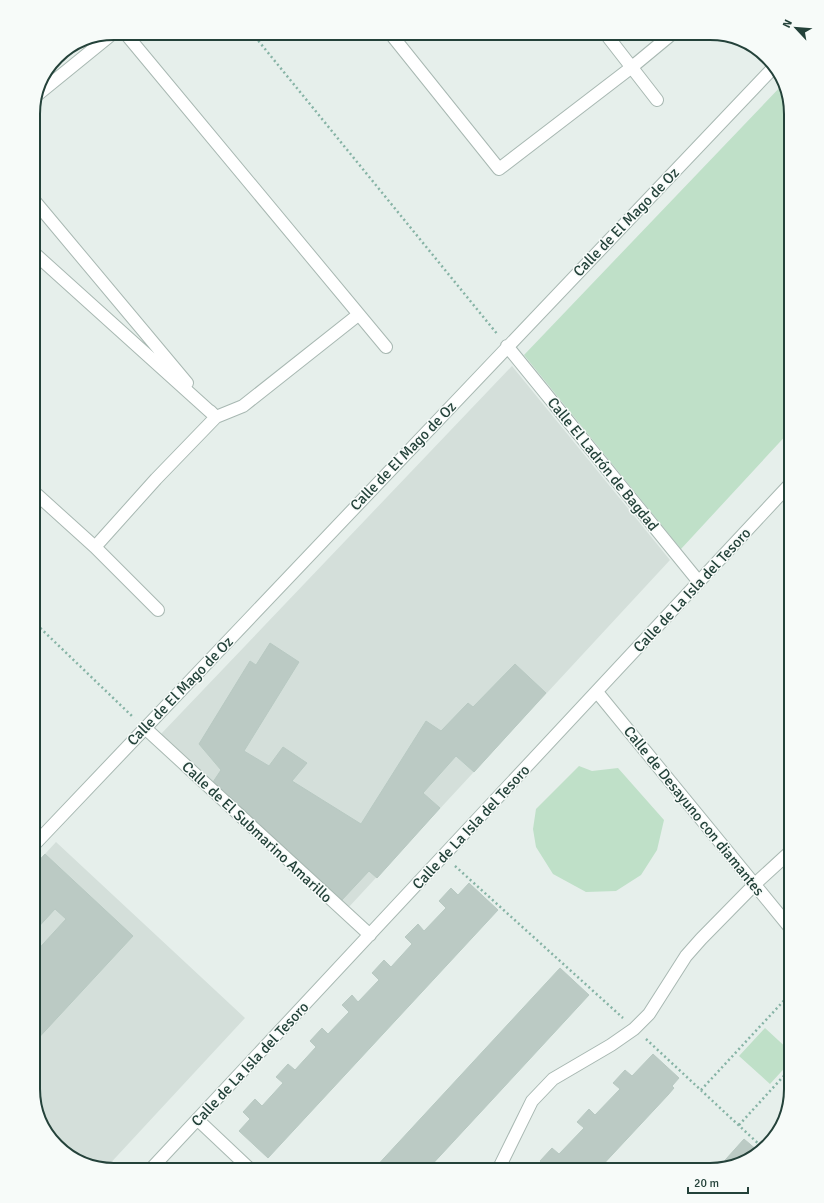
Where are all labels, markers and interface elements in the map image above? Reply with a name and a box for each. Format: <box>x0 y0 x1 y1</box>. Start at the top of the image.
north arrow <box>776 8 816 48</box>
text: N <box>780 18 795 30</box>
street label: Calle de El Mago de Oz <box>569 164 683 280</box>
street label: Calle El Ladrón de Bagdad <box>544 394 662 534</box>
street label: Calle de El Mago de Oz <box>346 398 460 514</box>
street label: Calle de La Isla del Tesoro <box>630 524 755 656</box>
street label: Calle de El Mago de Oz <box>123 633 237 749</box>
street label: Calle de Desayuno con diamantes <box>620 723 768 900</box>
street label: Calle de El Submarino Amarillo <box>178 758 336 907</box>
street label: Calle de La Isla del Tesoro <box>409 761 534 893</box>
street label: Calle de La Isla del Tesoro <box>188 998 313 1130</box>
scale bar <box>688 1169 748 1195</box>
text: 20 m <box>694 1176 719 1191</box>

